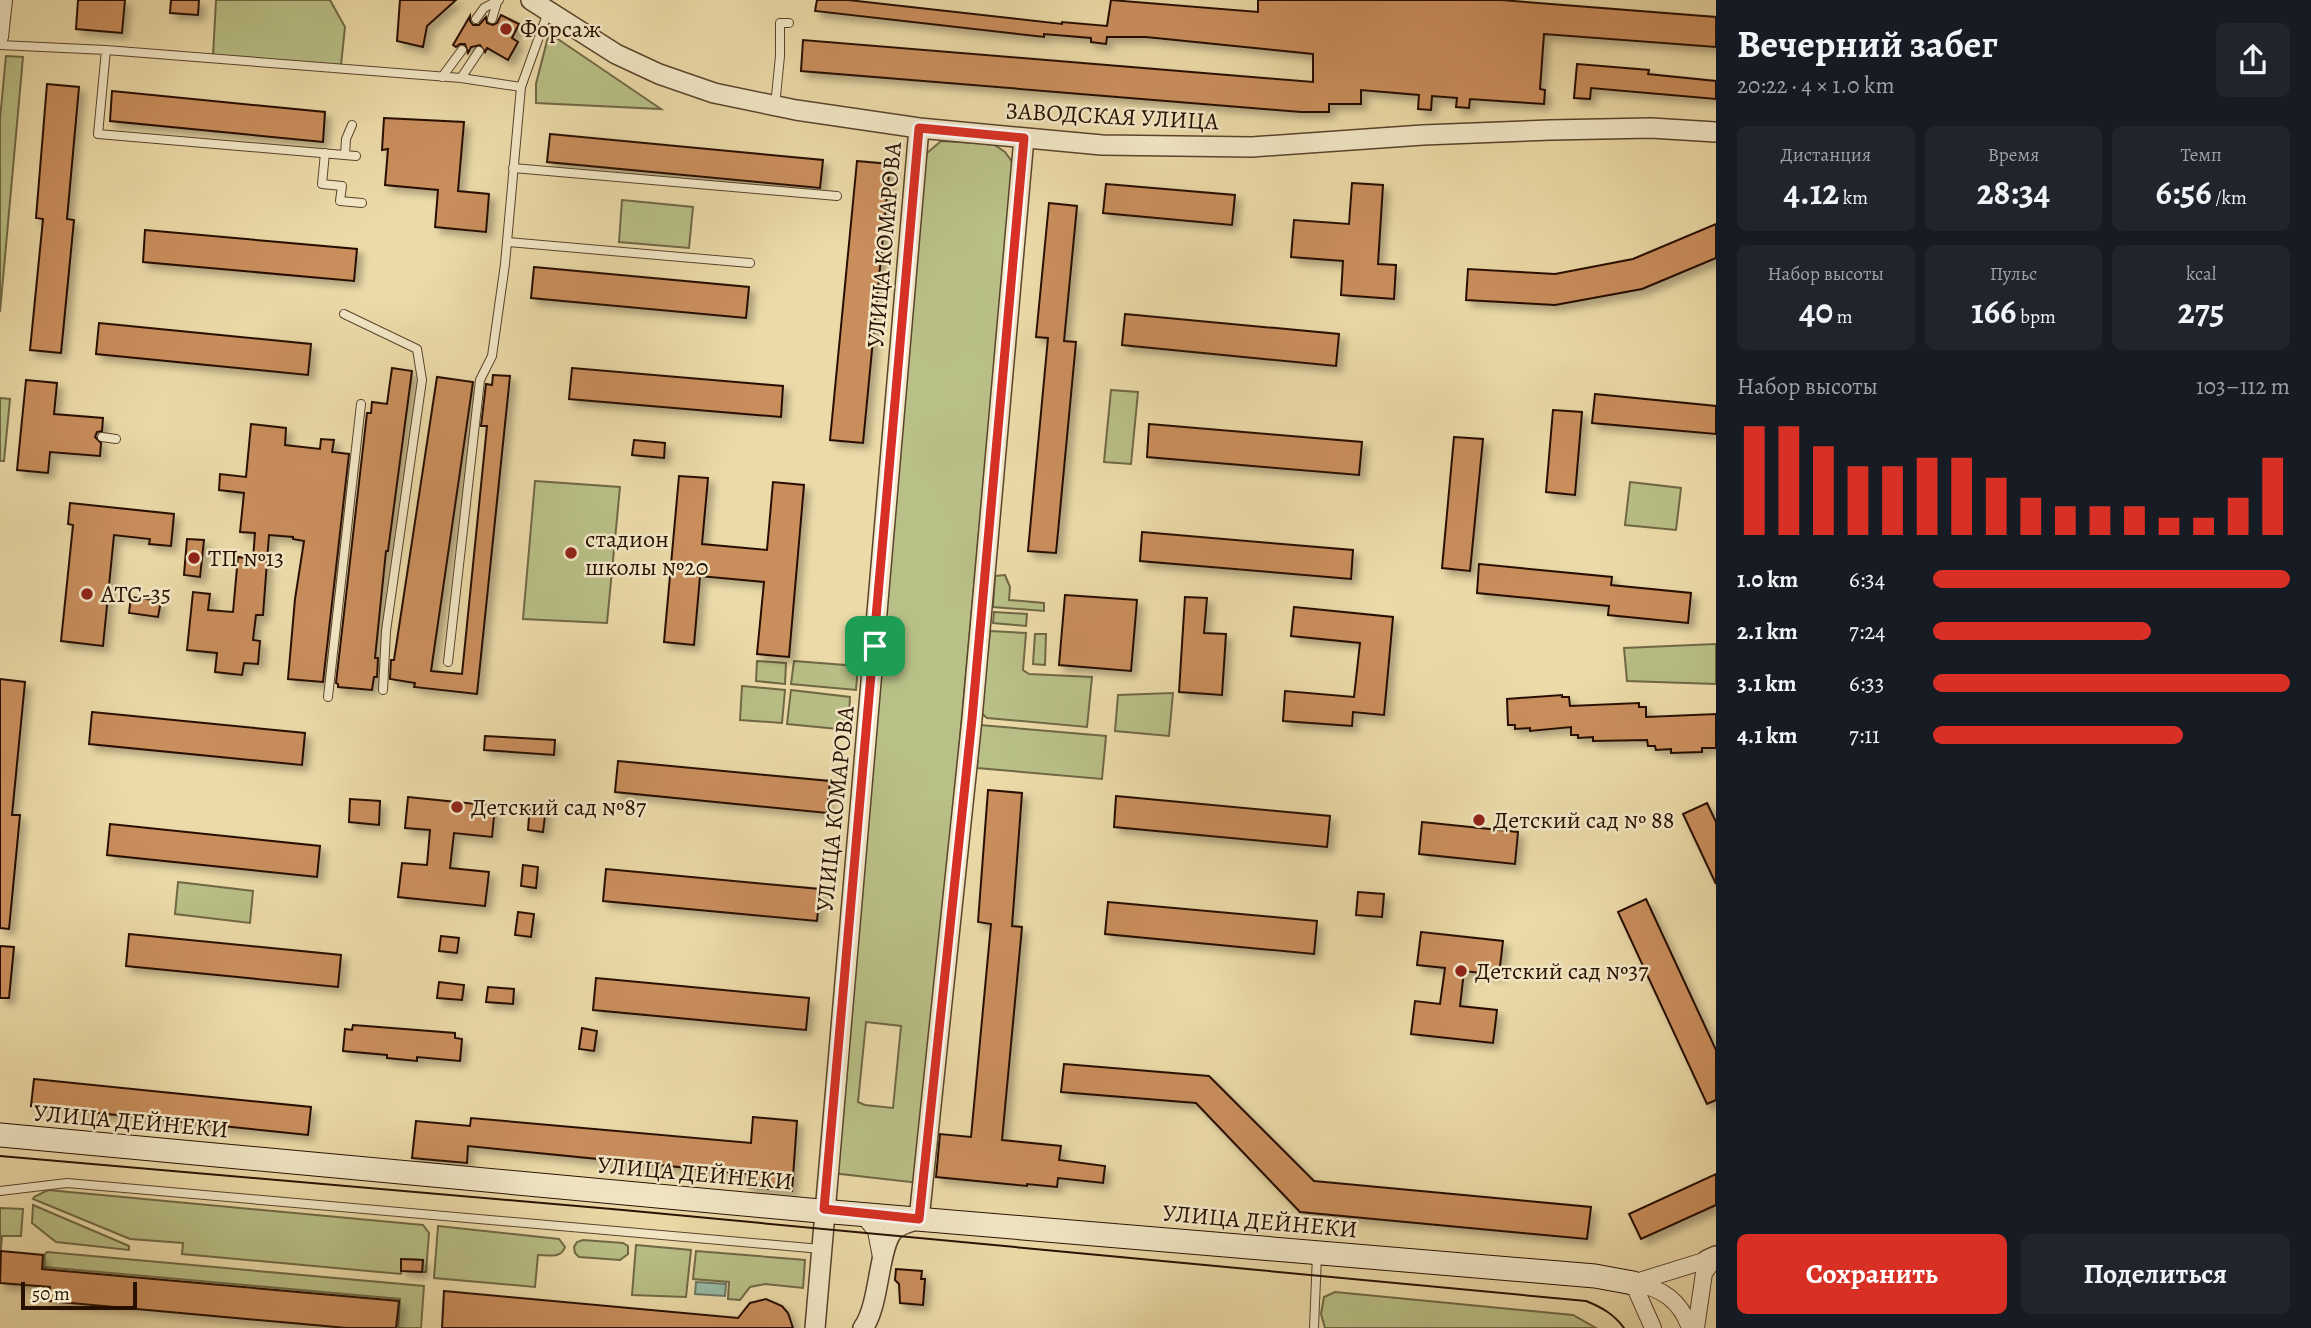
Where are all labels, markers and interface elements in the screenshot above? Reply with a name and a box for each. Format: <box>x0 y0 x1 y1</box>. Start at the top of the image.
place label: Форсаж <box>520 13 601 45</box>
text: Вечерний забег <box>1737 18 1998 70</box>
marker: Форсаж <box>498 21 514 37</box>
button: share <box>2216 23 2290 97</box>
text: 20:22 · 4 × 1.0 km <box>1737 70 1895 101</box>
street label: ЗАВОДСКАЯ УЛИЦА <box>1005 94 1220 138</box>
street label: УЛИЦА КОМАРОВА <box>859 140 909 349</box>
text: Дистанция <box>1781 142 1871 168</box>
text: Время <box>1988 142 2039 168</box>
text: Темп <box>2180 142 2222 168</box>
text: 4.12 <box>1784 168 1839 216</box>
text: 28:34 <box>1977 168 2050 216</box>
text: 6:56 <box>2156 168 2212 216</box>
text: km <box>1839 185 1868 211</box>
text: /km <box>2212 185 2247 211</box>
text: Набор высоты <box>1768 261 1884 287</box>
text: Пульс <box>1990 261 2037 287</box>
text: kcal <box>2186 261 2216 287</box>
text: 40 <box>1799 287 1833 335</box>
text: 166 <box>1971 287 2016 335</box>
text: 275 <box>2178 287 2225 335</box>
text: m <box>1833 304 1853 330</box>
text: bpm <box>2016 304 2056 330</box>
text: Набор высоты <box>1737 371 1878 402</box>
text: 103–112 m <box>2196 371 2290 402</box>
place label: стадион школы №20 <box>585 523 708 583</box>
place label: ТП №13 <box>208 542 284 574</box>
marker: стадион школы №20 <box>563 545 579 561</box>
marker: ТП №13 <box>186 550 202 566</box>
text: 1.0 km <box>1737 564 1798 595</box>
text: 6:34 <box>1849 564 1885 595</box>
place label: АТС-35 <box>100 578 171 610</box>
marker: АТС-35 <box>79 586 95 602</box>
pin <box>845 616 905 676</box>
text: 2.1 km <box>1737 616 1798 647</box>
text: 7:24 <box>1849 616 1885 647</box>
icon: arrive <box>856 627 894 665</box>
text: 3.1 km <box>1737 668 1797 699</box>
text: 6:33 <box>1849 668 1884 699</box>
street label: УЛИЦА КОМАРОВА <box>808 704 862 913</box>
text: 4.1 km <box>1737 720 1798 751</box>
text: 7:11 <box>1849 720 1880 751</box>
place label: Детский сад №87 <box>471 791 647 823</box>
marker: Детский сад №87 <box>449 799 465 815</box>
place label: Детский сад № 88 <box>1493 804 1674 836</box>
marker: Детский сад № 88 <box>1471 812 1487 828</box>
place label: Детский сад №37 <box>1475 955 1649 987</box>
marker: Детский сад №37 <box>1453 963 1469 979</box>
street label: УЛИЦА ДЕЙНЕКИ <box>32 1097 230 1145</box>
street label: УЛИЦА ДЕЙНЕКИ <box>596 1149 794 1197</box>
street label: УЛИЦА ДЕЙНЕКИ <box>1161 1197 1359 1245</box>
button: Сохранить <box>1737 1234 2007 1314</box>
button: Поделиться <box>2021 1234 2290 1314</box>
scale bar <box>21 1279 136 1311</box>
text: 50 m <box>32 1281 70 1307</box>

